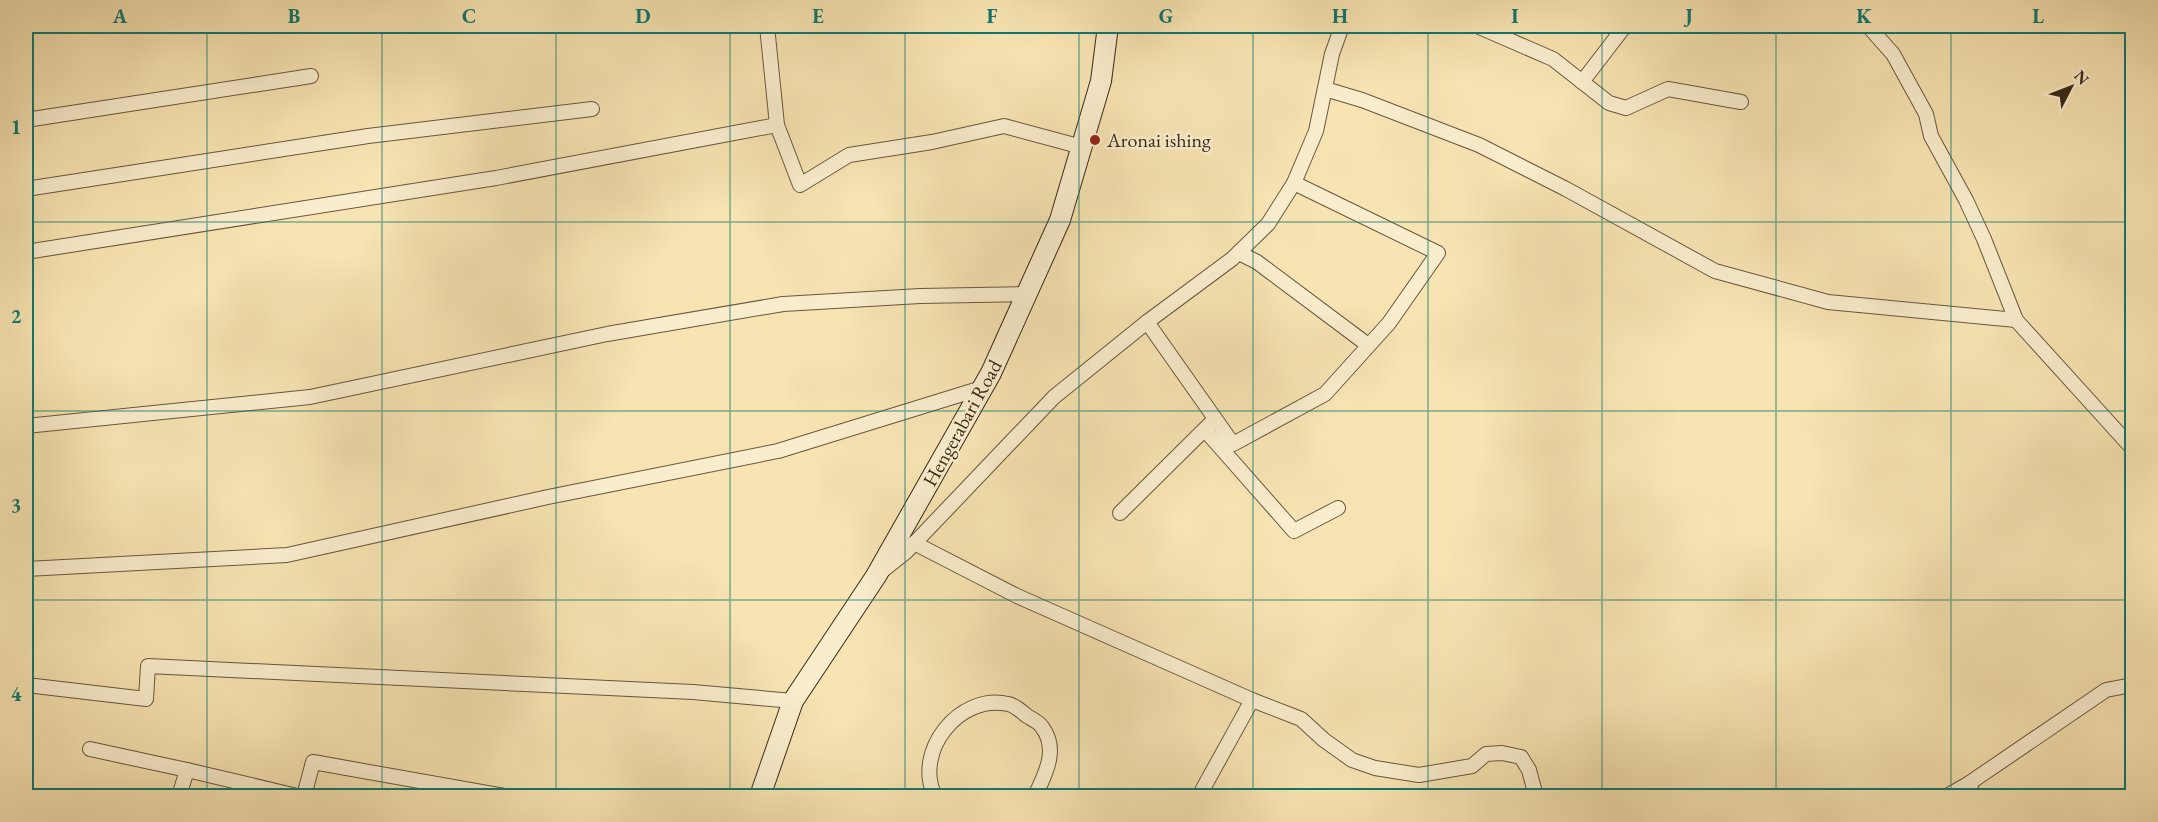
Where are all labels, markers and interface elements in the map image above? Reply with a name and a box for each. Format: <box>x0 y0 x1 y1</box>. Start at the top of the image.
text: A <box>112 3 128 29</box>
text: B <box>288 3 300 29</box>
text: C <box>462 3 476 29</box>
text: D <box>635 3 651 29</box>
text: E <box>812 3 824 29</box>
text: F <box>987 3 998 29</box>
text: G <box>1159 3 1173 29</box>
text: H <box>1332 3 1348 29</box>
text: I <box>1511 3 1519 29</box>
text: J <box>1683 3 1693 29</box>
text: K <box>1856 3 1872 29</box>
text: L <box>2032 3 2044 29</box>
north arrow <box>2041 57 2101 117</box>
text: N <box>2070 65 2094 89</box>
text: 1 <box>11 114 21 140</box>
place label: Aronai ishing <box>1106 127 1211 153</box>
marker: Aronai ishing <box>1088 133 1102 147</box>
text: 2 <box>11 303 22 329</box>
street label: Hengerabari Road <box>916 354 1008 491</box>
text: 3 <box>11 492 21 518</box>
text: 4 <box>11 681 22 707</box>

